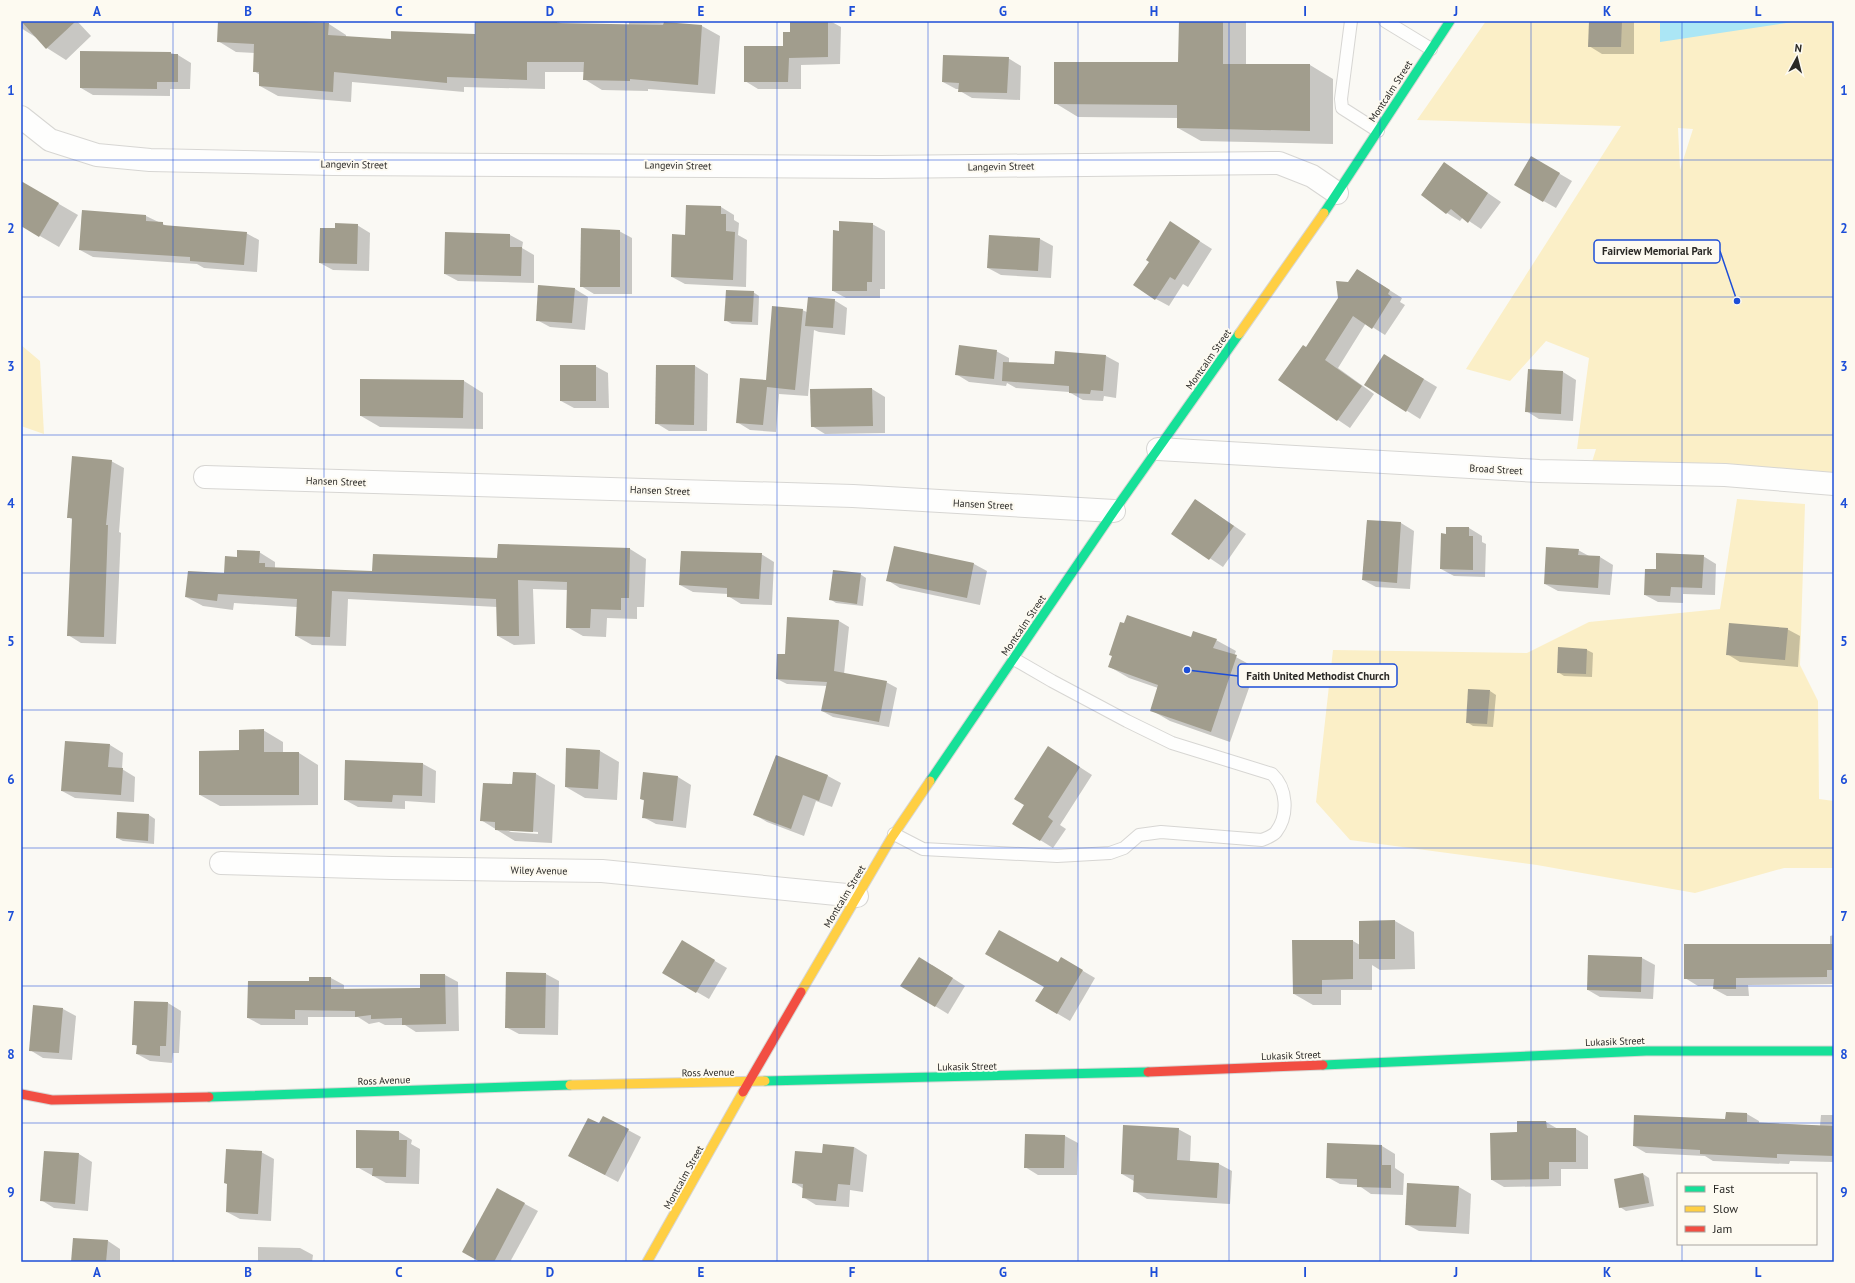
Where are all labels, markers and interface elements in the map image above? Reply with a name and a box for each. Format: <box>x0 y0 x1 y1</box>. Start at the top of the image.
text: A <box>93 3 101 20</box>
text: B <box>244 3 252 20</box>
text: C <box>395 3 403 20</box>
text: D <box>546 3 554 20</box>
text: E <box>698 3 705 20</box>
text: F <box>849 3 856 20</box>
text: G <box>999 3 1007 20</box>
text: H <box>1150 3 1158 20</box>
text: I <box>1303 3 1307 20</box>
text: J <box>1453 3 1458 20</box>
text: K <box>1603 3 1611 20</box>
text: L <box>1755 3 1762 20</box>
north arrow <box>1777 38 1817 78</box>
text: N <box>1794 41 1803 55</box>
street label: Montcalm Street <box>1366 58 1415 124</box>
text: 1 <box>7 82 15 99</box>
text: 1 <box>1840 82 1848 99</box>
street label: Langevin Street <box>320 157 388 172</box>
street label: Langevin Street <box>644 158 712 173</box>
street label: Langevin Street <box>967 159 1035 174</box>
text: 2 <box>7 220 15 237</box>
text: 2 <box>1840 220 1848 237</box>
callout: Fairview Memorial Park <box>1594 240 1720 263</box>
text: Fairview Memorial Park <box>1602 244 1713 258</box>
street label: Montcalm Street <box>1183 326 1234 392</box>
text: 3 <box>7 358 15 375</box>
text: 3 <box>1840 358 1848 375</box>
street label: Broad Street <box>1469 462 1523 477</box>
street label: Hansen Street <box>306 474 367 489</box>
street label: Hansen Street <box>630 483 691 498</box>
text: 4 <box>7 495 15 512</box>
text: 4 <box>1840 495 1848 512</box>
street label: Hansen Street <box>953 496 1014 513</box>
street label: Montcalm Street <box>998 592 1049 658</box>
text: 5 <box>7 633 15 650</box>
text: 5 <box>1840 633 1848 650</box>
callout: Faith United Methodist Church <box>1238 664 1397 687</box>
text: Faith United Methodist Church <box>1246 669 1390 683</box>
text: 6 <box>7 771 15 788</box>
text: 6 <box>1840 771 1848 788</box>
street label: Montcalm Street <box>821 862 869 930</box>
street label: Wiley Avenue <box>511 864 567 877</box>
text: 7 <box>7 908 15 925</box>
text: 7 <box>1840 908 1848 925</box>
street label: Lukasik Street <box>1585 1034 1646 1049</box>
text: 8 <box>7 1046 15 1063</box>
text: 8 <box>1840 1046 1848 1063</box>
street label: Lukasik Street <box>1261 1048 1322 1063</box>
street label: Lukasik Street <box>937 1059 998 1074</box>
street label: Ross Avenue <box>681 1066 735 1079</box>
street label: Ross Avenue <box>357 1073 411 1088</box>
street label: Montcalm Street <box>661 1143 707 1211</box>
legend <box>1677 1173 1817 1245</box>
text: Fast <box>1713 1181 1734 1196</box>
text: 9 <box>7 1184 15 1201</box>
text: 9 <box>1840 1184 1848 1201</box>
text: Slow <box>1713 1201 1738 1216</box>
text: Jam <box>1712 1221 1732 1236</box>
text: A <box>93 1264 101 1281</box>
text: B <box>244 1264 252 1281</box>
text: C <box>395 1264 403 1281</box>
text: D <box>546 1264 554 1281</box>
text: E <box>698 1264 705 1281</box>
text: F <box>849 1264 856 1281</box>
text: G <box>999 1264 1007 1281</box>
text: H <box>1150 1264 1158 1281</box>
text: I <box>1303 1264 1307 1281</box>
text: J <box>1453 1264 1458 1281</box>
text: K <box>1603 1264 1611 1281</box>
text: L <box>1755 1264 1762 1281</box>

